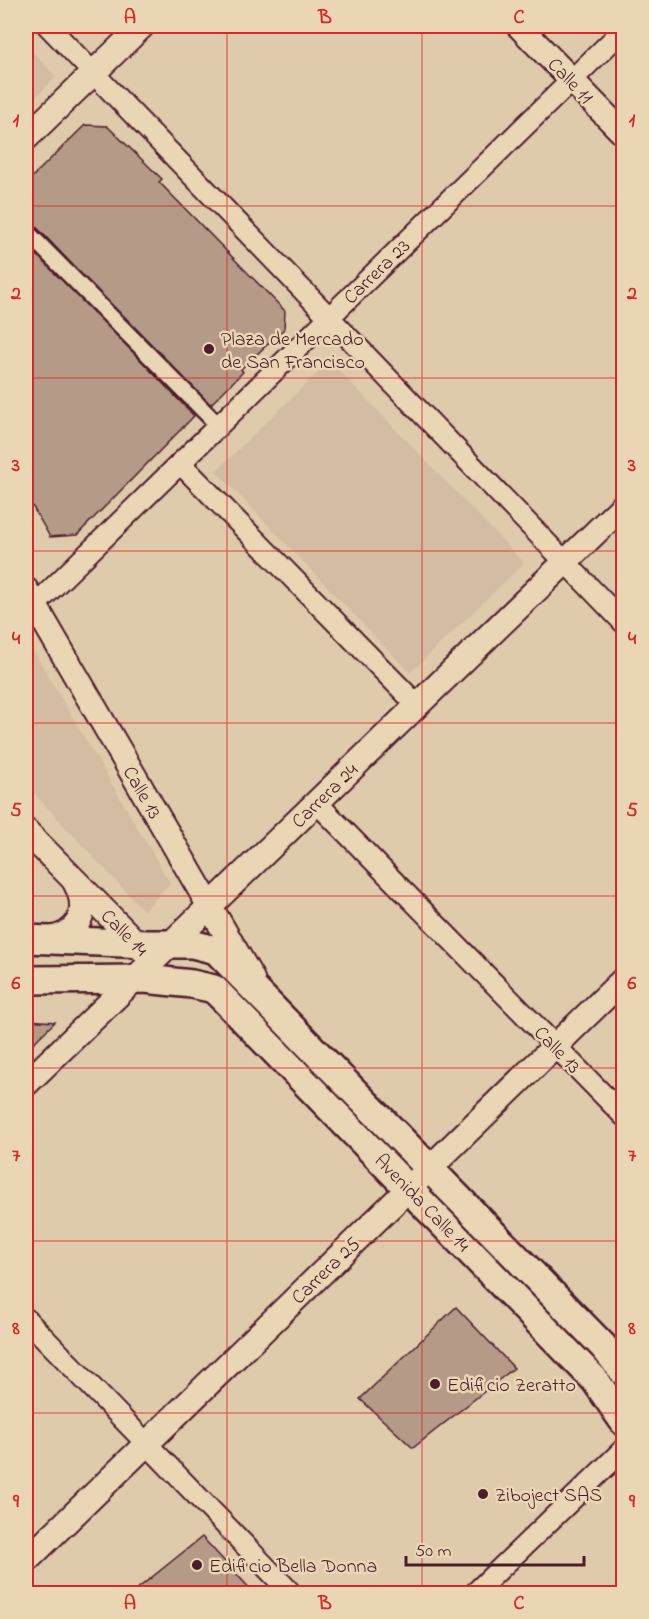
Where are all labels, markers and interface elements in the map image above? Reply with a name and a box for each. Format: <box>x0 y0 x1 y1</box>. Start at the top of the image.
text: A <box>124 4 136 33</box>
text: B <box>317 4 332 33</box>
text: C <box>514 4 525 33</box>
street label: Calle 11 <box>540 52 599 112</box>
text: 1 <box>13 107 20 136</box>
text: 1 <box>629 107 636 136</box>
street label: Carrera 23 <box>338 233 418 312</box>
text: 2 <box>10 280 21 309</box>
text: 2 <box>626 280 637 309</box>
place label: Plaza de Mercado de San Francisco <box>221 326 365 378</box>
marker: Plaza de Mercado de San Francisco <box>202 342 216 356</box>
text: 3 <box>11 452 20 481</box>
text: 3 <box>627 452 636 481</box>
text: 4 <box>12 625 21 654</box>
text: 4 <box>628 625 637 654</box>
street label: Carrera 24 <box>286 757 366 836</box>
street label: Calle 13 <box>114 761 168 825</box>
text: 5 <box>10 797 22 826</box>
text: 5 <box>626 797 638 826</box>
street label: Calle 14 <box>93 903 154 964</box>
text: 6 <box>12 970 21 999</box>
text: 6 <box>628 970 637 999</box>
street label: Calle 13 <box>526 1020 586 1081</box>
text: 7 <box>12 1142 21 1171</box>
text: 7 <box>628 1142 637 1171</box>
street label: Avenida Calle 14 <box>367 1148 476 1260</box>
street label: Carrera 25 <box>286 1231 368 1312</box>
text: 8 <box>11 1315 20 1344</box>
text: 8 <box>627 1315 636 1344</box>
place label: Edificio Zeratto <box>447 1372 576 1401</box>
marker: Edificio Zeratto <box>428 1377 442 1391</box>
place label: Ziboject SAS <box>495 1482 602 1511</box>
marker: Ziboject SAS <box>476 1487 490 1501</box>
text: 9 <box>12 1488 20 1517</box>
text: 9 <box>628 1488 636 1517</box>
scale bar <box>406 1529 584 1567</box>
text: 50 m <box>415 1539 452 1565</box>
place label: Edificio Bella Donna <box>209 1553 377 1582</box>
marker: Edificio Bella Donna <box>190 1558 204 1572</box>
text: A <box>124 1590 136 1619</box>
text: B <box>317 1590 332 1619</box>
text: C <box>514 1590 525 1619</box>

